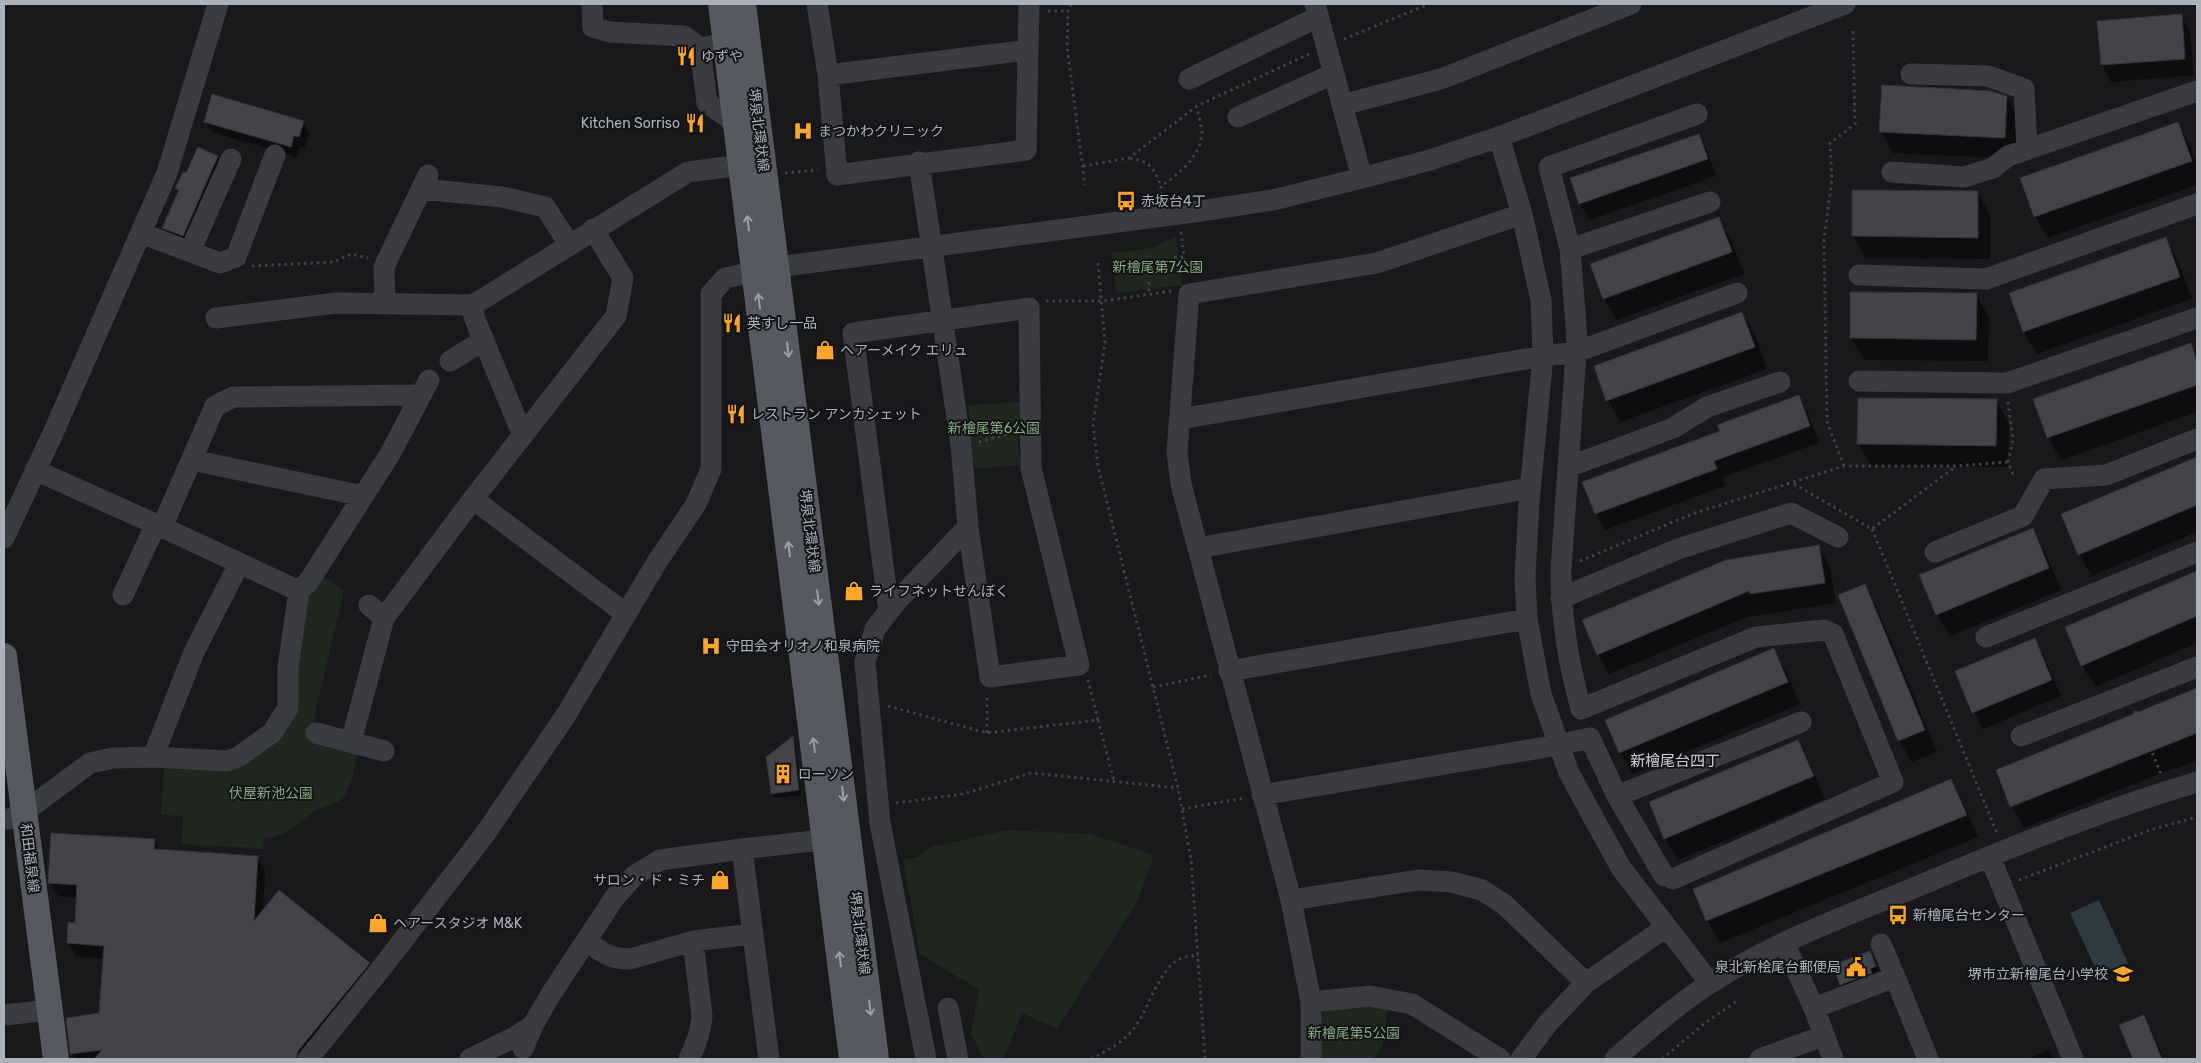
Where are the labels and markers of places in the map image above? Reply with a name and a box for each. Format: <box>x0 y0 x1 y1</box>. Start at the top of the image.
restaurant icon: ゆずや <box>675 45 697 67</box>
place label: ゆずや <box>701 48 743 65</box>
restaurant icon: Kitchen Sorriso <box>684 112 706 134</box>
place label: Kitchen Sorriso <box>581 115 680 132</box>
hospital icon: まつかわクリニック <box>792 120 814 142</box>
place label: まつかわクリニック <box>818 123 944 140</box>
bus stop icon: 赤坂台4丁 <box>1115 190 1137 212</box>
place label: 赤坂台4丁 <box>1141 193 1206 210</box>
restaurant icon: 英すし一品 <box>721 312 743 334</box>
place label: 英すし一品 <box>747 315 817 332</box>
shop icon: ヘアーメイク エリュ <box>814 339 836 361</box>
place label: ヘアーメイク エリュ <box>840 342 968 359</box>
restaurant icon: レストラン アンカシェット <box>725 403 747 425</box>
place label: レストラン アンカシェット <box>751 406 922 423</box>
shop icon: ライフネットせんぼく <box>843 580 865 602</box>
place label: ライフネットせんぼく <box>869 583 1009 600</box>
hospital icon: 守田会オリオノ和泉病院 <box>700 635 722 657</box>
place label: 守田会オリオノ和泉病院 <box>726 638 880 655</box>
building icon: ローソン <box>772 763 794 785</box>
place label: ローソン <box>798 766 854 783</box>
shop icon: サロン・ド・ミチ <box>709 869 731 891</box>
place label: サロン・ド・ミチ <box>593 872 705 889</box>
bus stop icon: 新檜尾台センター <box>1887 904 1909 926</box>
place label: 新檜尾台センター <box>1913 907 2025 924</box>
shop icon: ヘアースタジオ M&K <box>367 912 389 934</box>
place label: ヘアースタジオ M&K <box>393 915 523 932</box>
public building icon: 泉北新桧尾台郵便局 <box>1845 956 1867 978</box>
place label: 泉北新桧尾台郵便局 <box>1715 959 1841 976</box>
school or university icon: 堺市立新檜尾台小学校 <box>2112 963 2134 985</box>
place label: 堺市立新檜尾台小学校 <box>1968 966 2108 983</box>

